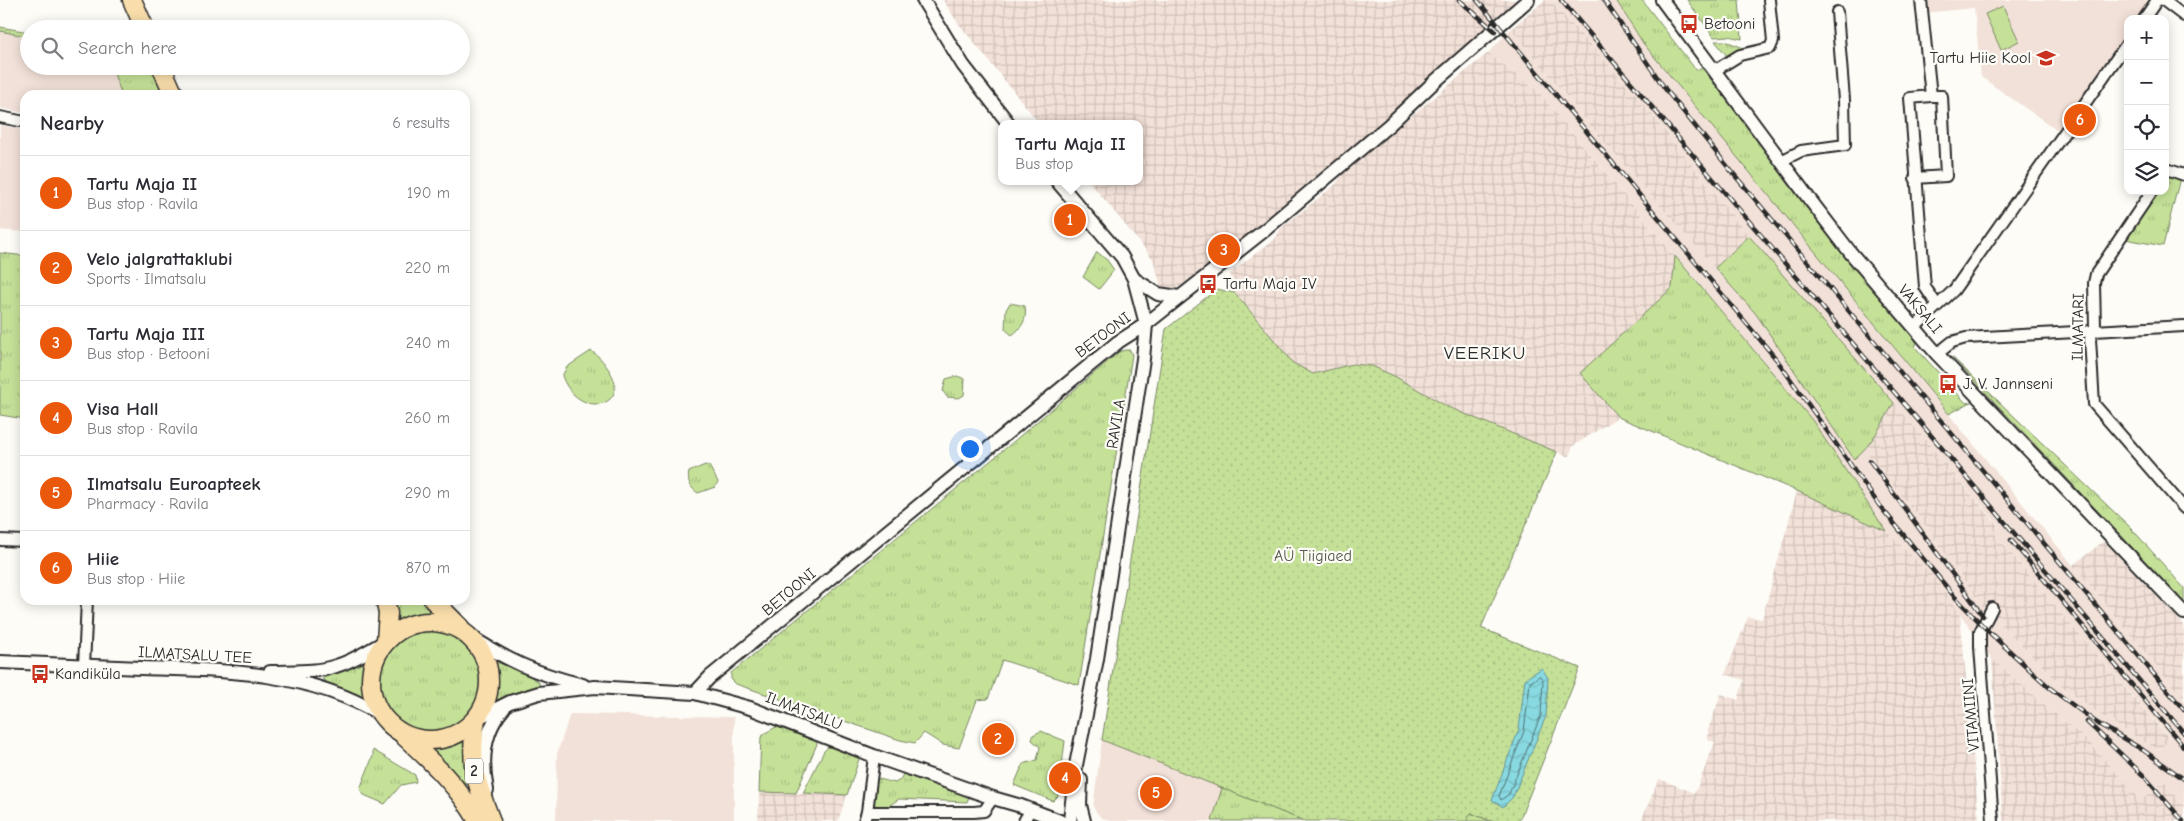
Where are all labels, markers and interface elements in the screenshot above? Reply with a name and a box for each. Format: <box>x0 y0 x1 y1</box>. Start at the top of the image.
bus stop icon: Betooni <box>1678 13 1700 35</box>
place label: Betooni <box>1704 15 1755 33</box>
map controls <box>2124 15 2169 195</box>
button: + <box>2124 15 2169 60</box>
search box <box>20 20 470 75</box>
icon: search <box>38 34 66 62</box>
text: Search here <box>78 37 177 59</box>
school or university icon: Tartu Hiie Kool <box>2035 47 2057 69</box>
place label: Tartu Hiie Kool <box>1930 49 2031 67</box>
button: − <box>2124 60 2169 105</box>
pin: 6 <box>2064 101 2096 139</box>
button: locate <box>2124 105 2169 150</box>
text: Nearby <box>40 111 104 135</box>
text: 6 results <box>392 114 450 132</box>
popup <box>998 120 1143 185</box>
text: Tartu Maja II <box>1015 133 1126 155</box>
button: layers <box>2124 150 2169 195</box>
text: Bus stop <box>1015 155 1073 173</box>
text: Tartu Maja II <box>87 173 197 195</box>
text: 1 <box>53 184 59 202</box>
text: 190 m <box>407 184 450 202</box>
text: Bus stop · Ravila <box>87 195 198 213</box>
pin: 1 <box>1054 201 1086 239</box>
pin: 3 <box>1208 231 1240 269</box>
text: Velo jalgrattaklubi <box>87 248 233 270</box>
text: 2 <box>52 259 60 277</box>
text: 220 m <box>405 259 450 277</box>
text: Sports · Ilmatsalu <box>87 270 206 288</box>
bus stop icon: Tartu Maja IV <box>1197 273 1219 295</box>
place label: Tartu Maja IV <box>1223 275 1317 293</box>
street label: VAKSALI <box>1894 281 1946 337</box>
street label: ILMATARI <box>2068 293 2088 361</box>
street label: BETOONI <box>1072 308 1134 362</box>
text: Tartu Maja III <box>87 323 205 345</box>
text: 3 <box>52 334 60 352</box>
text: 240 m <box>406 334 450 352</box>
district label: VEERIKU <box>1444 342 1526 364</box>
text: Bus stop · Betooni <box>87 345 210 363</box>
bus stop icon: J. V. Jannseni <box>1937 373 1959 395</box>
place label: J. V. Jannseni <box>1963 375 2053 393</box>
text: Visa Hall <box>87 398 159 420</box>
street label: RAVILA <box>1103 398 1129 450</box>
text: 4 <box>52 409 60 427</box>
text: 260 m <box>405 409 450 427</box>
text: Bus stop · Ravila <box>87 420 198 438</box>
your location <box>957 436 983 462</box>
text: Ilmatsalu Euroapteek <box>87 473 261 495</box>
text: 5 <box>52 484 60 502</box>
text: 290 m <box>405 484 450 502</box>
text: Pharmacy · Ravila <box>87 495 209 513</box>
park label: AÜ Tiigiaed <box>1274 547 1352 565</box>
text: Hiie <box>87 548 119 570</box>
text: 6 <box>52 559 60 577</box>
text: 870 m <box>406 559 450 577</box>
street label: BETOONI <box>759 564 819 620</box>
text: Bus stop · Hiie <box>87 570 185 588</box>
street label: ILMATSALU TEE <box>138 643 253 667</box>
bus stop icon: Kandiküla <box>29 663 51 685</box>
place label: Kandiküla <box>55 665 121 683</box>
street label: VITAMIINI <box>1959 677 1983 753</box>
street label: ILMATSALU <box>763 688 845 734</box>
pin: 2 <box>982 720 1014 758</box>
road number: 2 <box>465 758 483 784</box>
pin: 4 <box>1049 759 1081 797</box>
pin: 5 <box>1140 774 1172 812</box>

